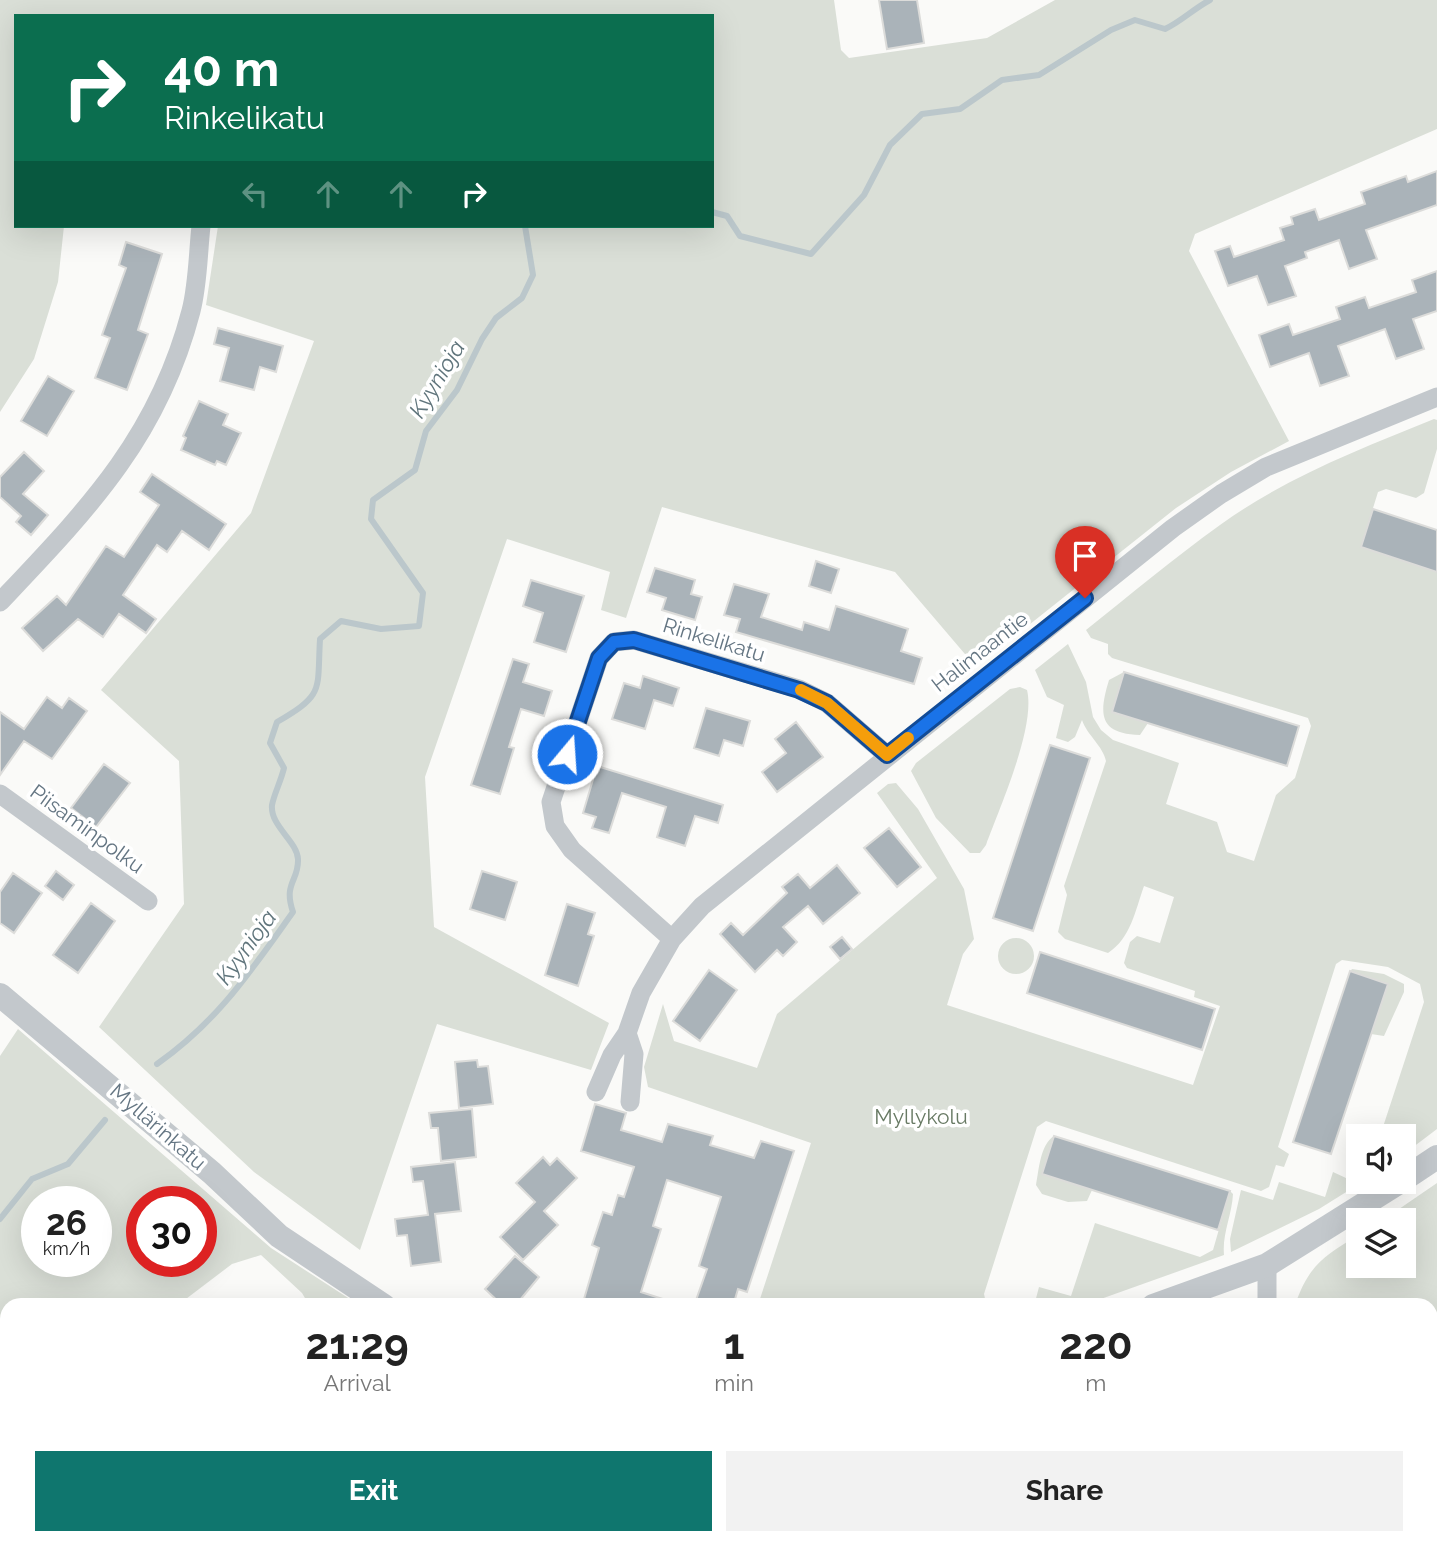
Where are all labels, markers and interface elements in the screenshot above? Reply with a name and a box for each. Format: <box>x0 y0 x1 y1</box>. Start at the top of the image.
text: 40 m <box>164 40 279 97</box>
icon: right <box>49 42 140 133</box>
text: Rinkelikatu <box>164 99 325 136</box>
icon: left <box>236 175 274 213</box>
icon: ahead <box>309 175 347 213</box>
icon: ahead <box>382 175 420 213</box>
icon: right <box>455 175 493 213</box>
water label: Kyynioja <box>403 335 470 422</box>
pin <box>1055 526 1115 598</box>
icon: arrive <box>1066 537 1104 575</box>
street label: Halimaantie <box>927 606 1033 697</box>
street label: Rinkelikatu <box>660 612 768 667</box>
position arrow <box>530 717 604 791</box>
street label: Piisaminpolku <box>25 779 149 878</box>
water label: Kyynioja <box>209 904 282 989</box>
street label: Myllärinkatu <box>105 1078 211 1175</box>
park label: Myllykolu <box>874 1104 968 1129</box>
map controls <box>1346 1124 1416 1278</box>
button: sound <box>1346 1124 1416 1194</box>
speed limit sign: 30 <box>126 1186 217 1277</box>
text: 26 <box>46 1202 87 1243</box>
button: layers <box>1346 1208 1416 1278</box>
text: km/h <box>43 1238 90 1259</box>
text: 21:29 <box>306 1320 409 1369</box>
text: 1 <box>724 1320 744 1369</box>
text: 220 <box>1059 1320 1132 1369</box>
text: Arrival <box>323 1369 391 1396</box>
text: min <box>714 1369 754 1396</box>
text: m <box>1085 1369 1106 1396</box>
button: Exit <box>35 1451 712 1531</box>
button: Share <box>726 1451 1403 1531</box>

